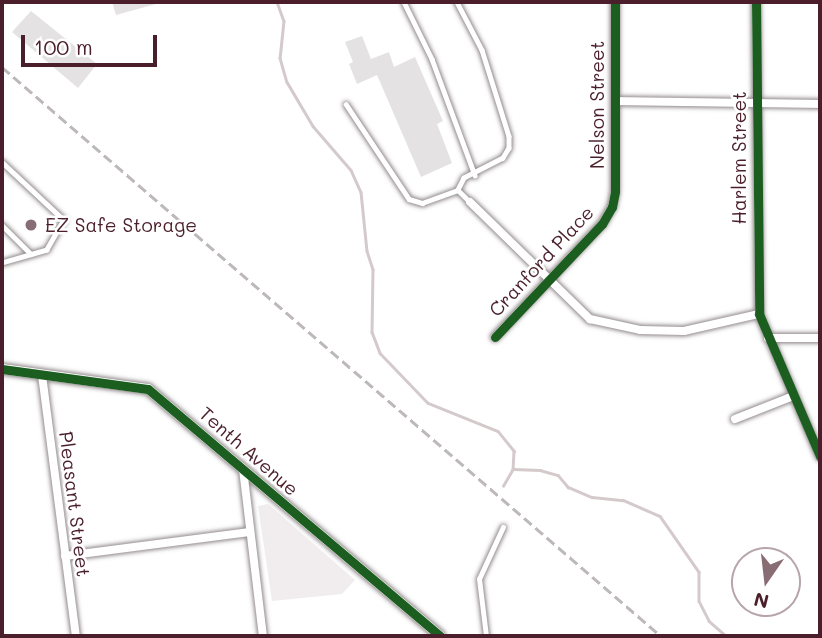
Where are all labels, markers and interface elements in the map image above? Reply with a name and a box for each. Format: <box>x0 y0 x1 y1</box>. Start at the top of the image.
scale bar <box>24 21 161 65</box>
text: 100 m <box>34 33 93 60</box>
street label: Nelson Street <box>586 41 608 169</box>
street label: Harlem Street <box>728 91 750 225</box>
street label: Cranford Place <box>484 201 598 321</box>
place label: EZ Safe Storage <box>45 214 197 236</box>
marker: EZ Safe Storage <box>23 217 39 233</box>
street label: Tenth Avenue <box>195 402 303 500</box>
street label: Pleasant Street <box>55 430 95 578</box>
north arrow <box>731 547 801 617</box>
text: N <box>751 587 771 615</box>

